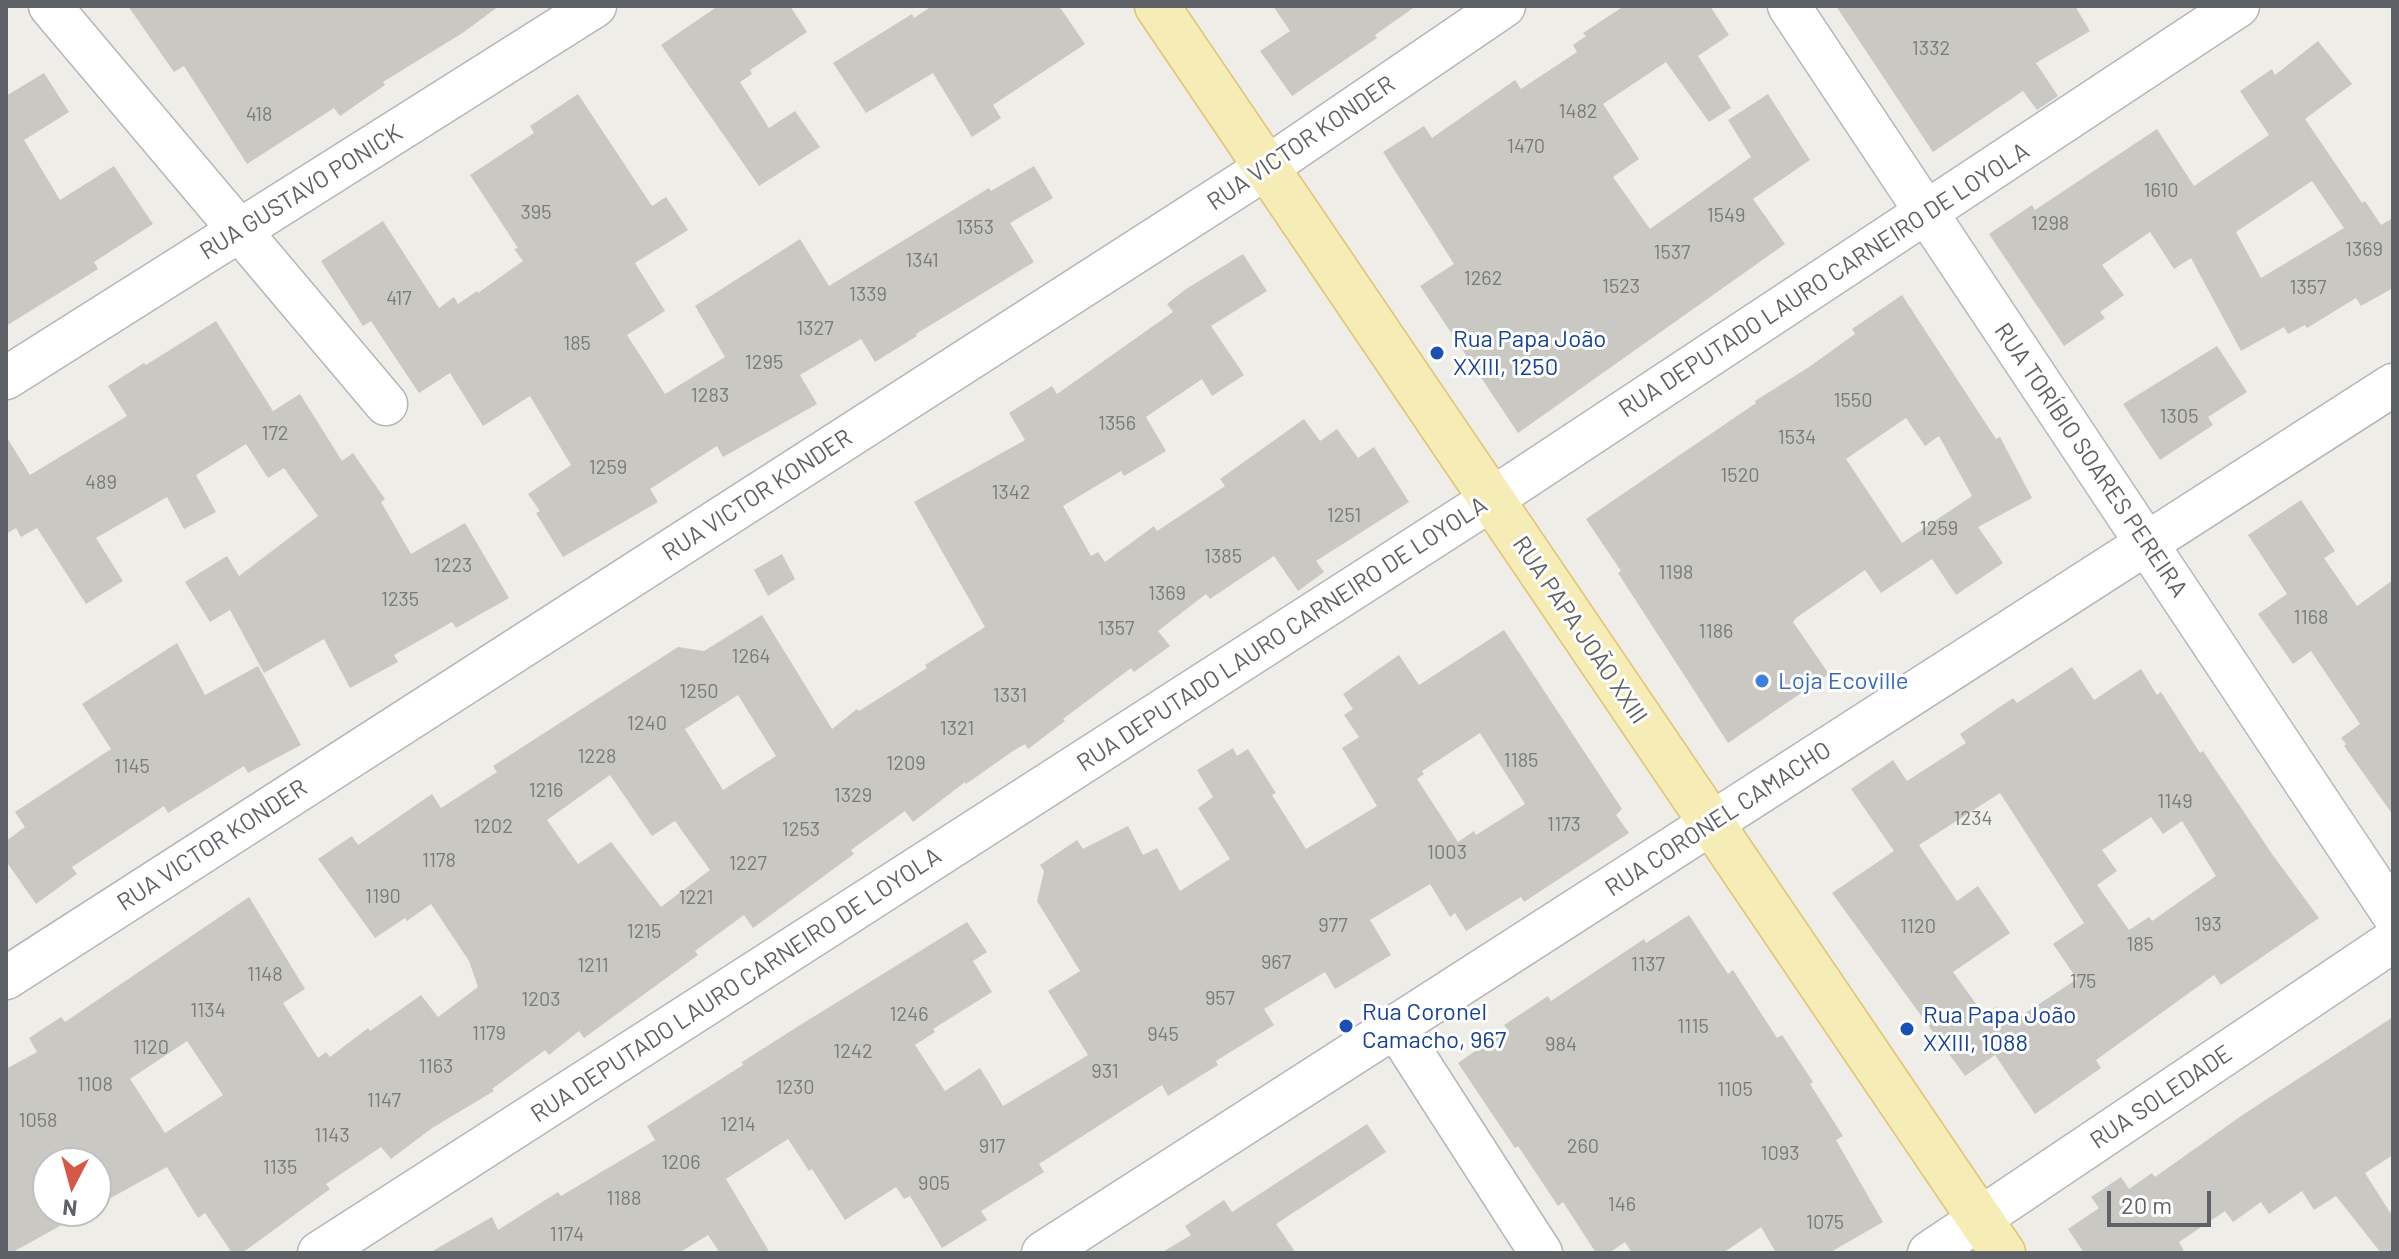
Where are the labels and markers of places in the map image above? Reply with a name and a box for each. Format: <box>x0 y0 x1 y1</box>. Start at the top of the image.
place label: Rua Papa João XXIII, 1250 <box>1453 325 1606 381</box>
marker: Rua Papa João XXIII, 1250 <box>1428 344 1446 362</box>
place label: Loja Ecoville <box>1778 667 1909 695</box>
marker: Loja Ecoville <box>1753 672 1771 690</box>
place label: Rua Coronel Camacho, 967 <box>1362 998 1506 1054</box>
place label: Rua Papa João XXIII, 1088 <box>1923 1001 2076 1057</box>
marker: Rua Coronel Camacho, 967 <box>1337 1017 1355 1035</box>
marker: Rua Papa João XXIII, 1088 <box>1898 1020 1916 1038</box>

